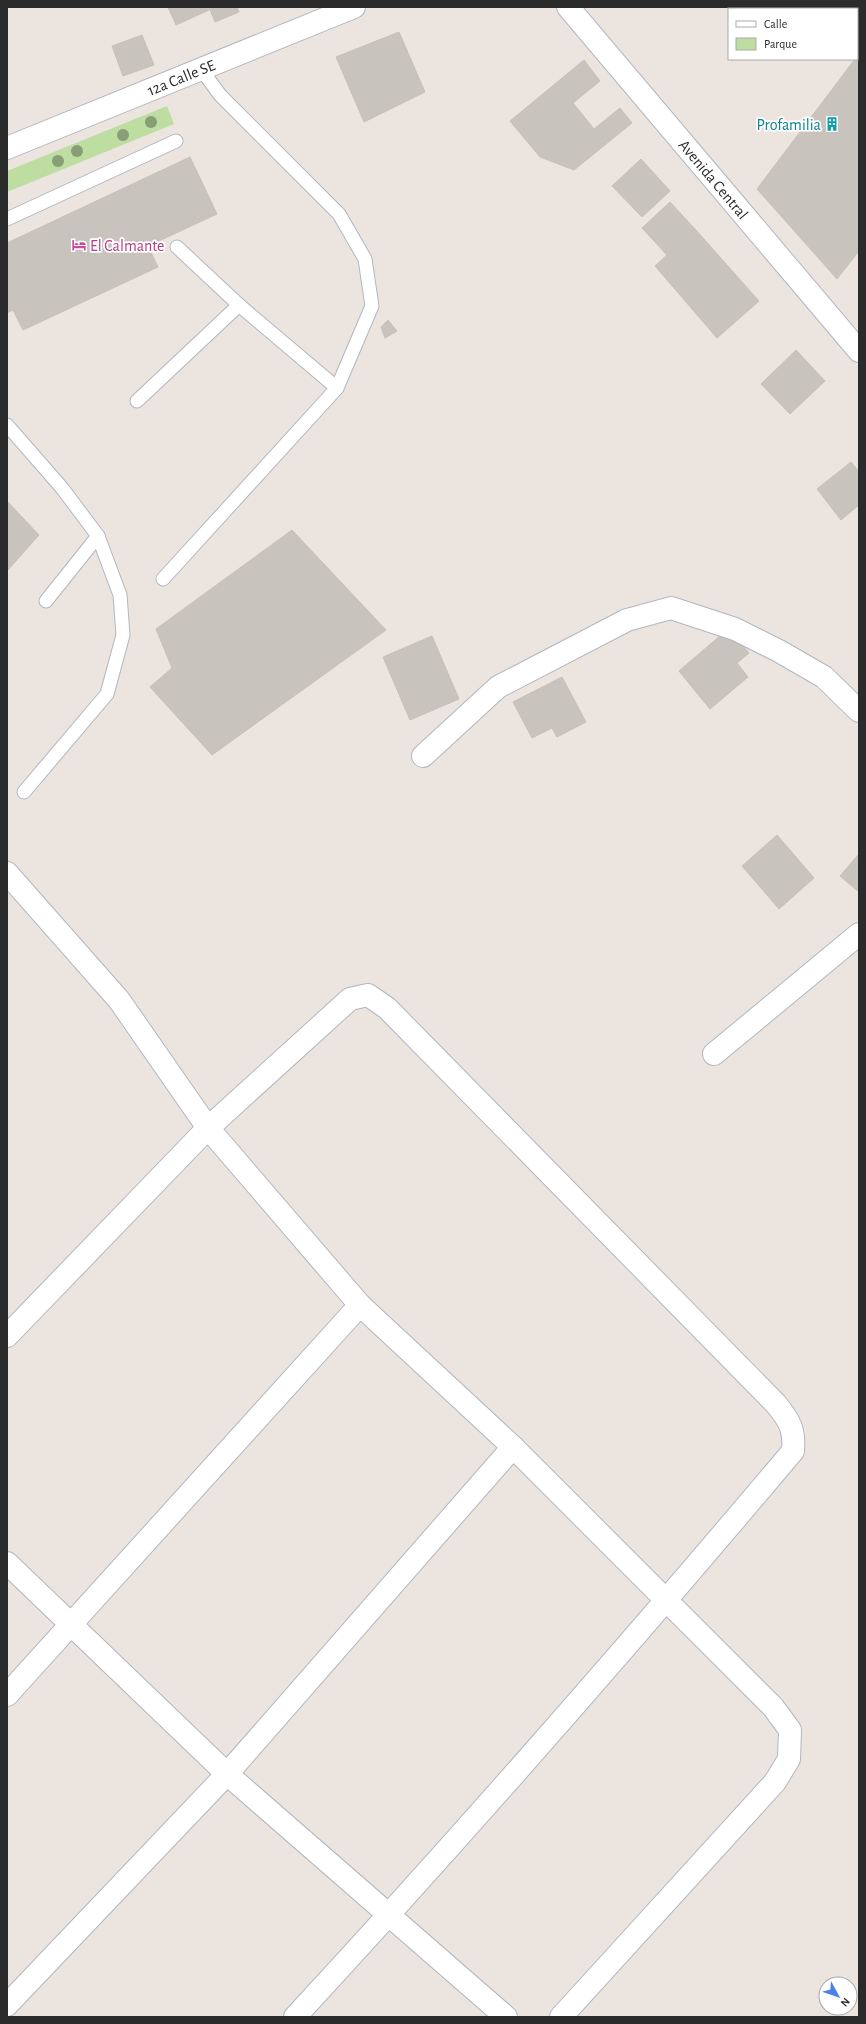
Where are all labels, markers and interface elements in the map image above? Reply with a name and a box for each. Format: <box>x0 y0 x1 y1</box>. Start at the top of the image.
legend <box>728 8 858 60</box>
text: Calle <box>764 18 787 30</box>
text: Parque <box>764 38 797 50</box>
street label: 12a Calle SE <box>145 57 218 99</box>
building icon: Profamilia <box>824 116 840 132</box>
place label: Profamilia <box>756 117 821 133</box>
street label: Avenida Central <box>675 137 751 222</box>
hotel icon: El Calmante <box>71 237 87 253</box>
place label: El Calmante <box>90 238 165 254</box>
north arrow <box>818 1976 858 2016</box>
text: N <box>839 1996 852 2009</box>

